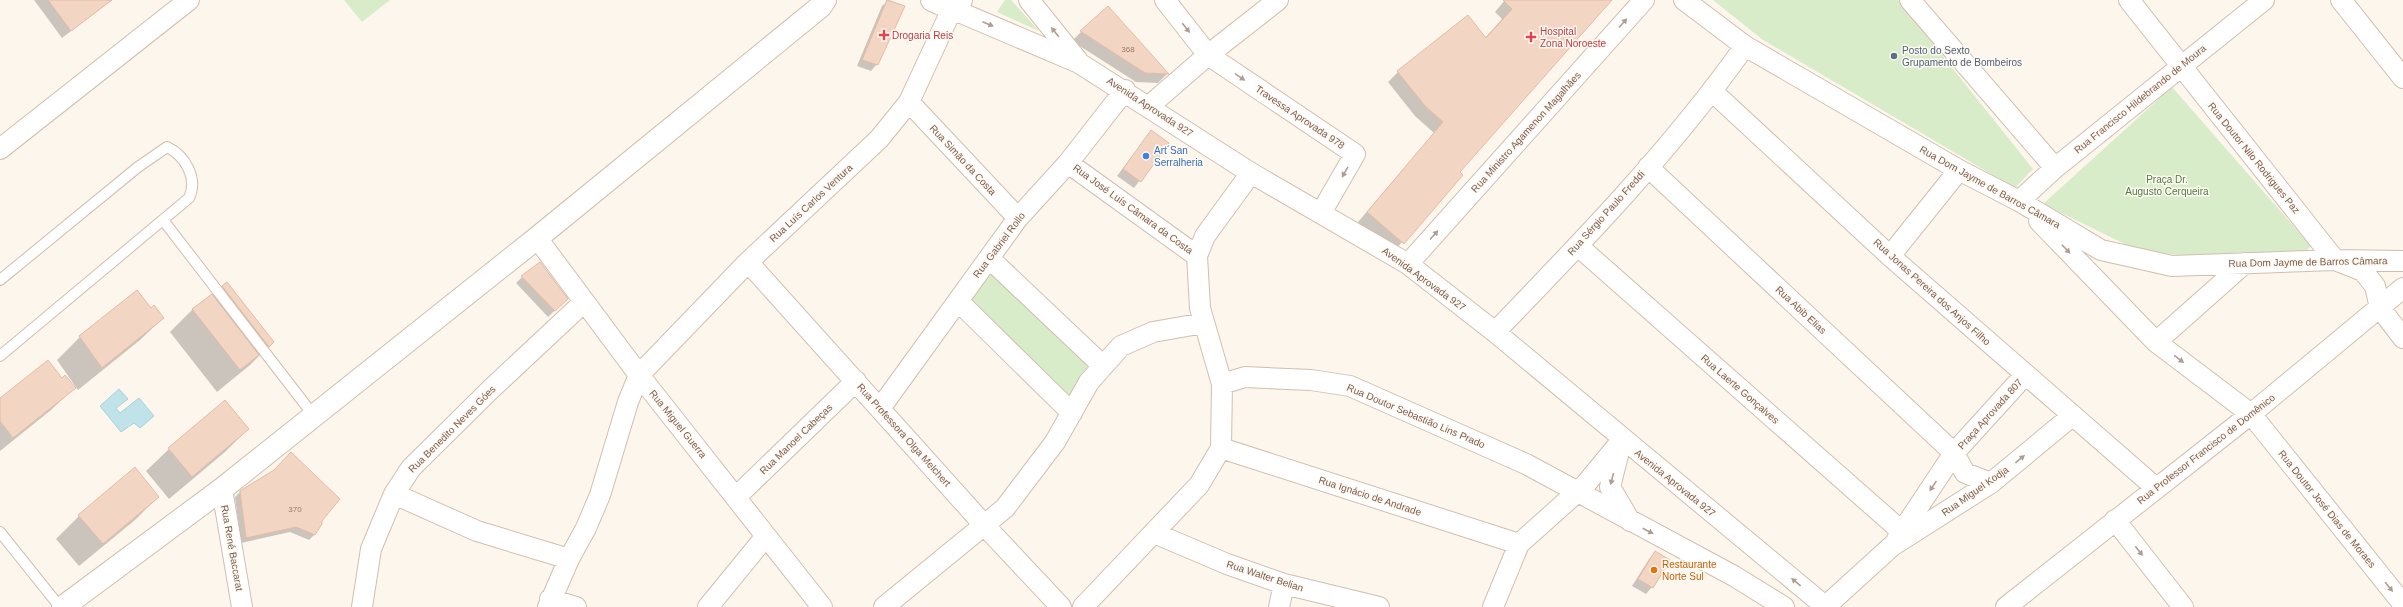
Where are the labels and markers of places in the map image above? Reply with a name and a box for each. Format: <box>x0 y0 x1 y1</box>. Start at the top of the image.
place label: Hospital Zona Noroeste <box>1540 26 1607 49</box>
marker: Drogaria Reis <box>879 30 889 40</box>
place label: Drogaria Reis <box>892 30 953 41</box>
marker: Hospital Zona Noroeste <box>1525 31 1537 43</box>
place label: Posto do Sexto Grupamento de Bombeiros <box>1902 45 2022 68</box>
marker: Posto do Sexto Grupamento de Bombeiros <box>1889 51 1899 61</box>
place label: Art´San Serralheria <box>1154 145 1203 168</box>
marker: Art´San Serralheria <box>1141 151 1151 161</box>
place label: Restaurante Norte Sul <box>1662 559 1717 582</box>
marker: Restaurante Norte Sul <box>1649 565 1659 575</box>

